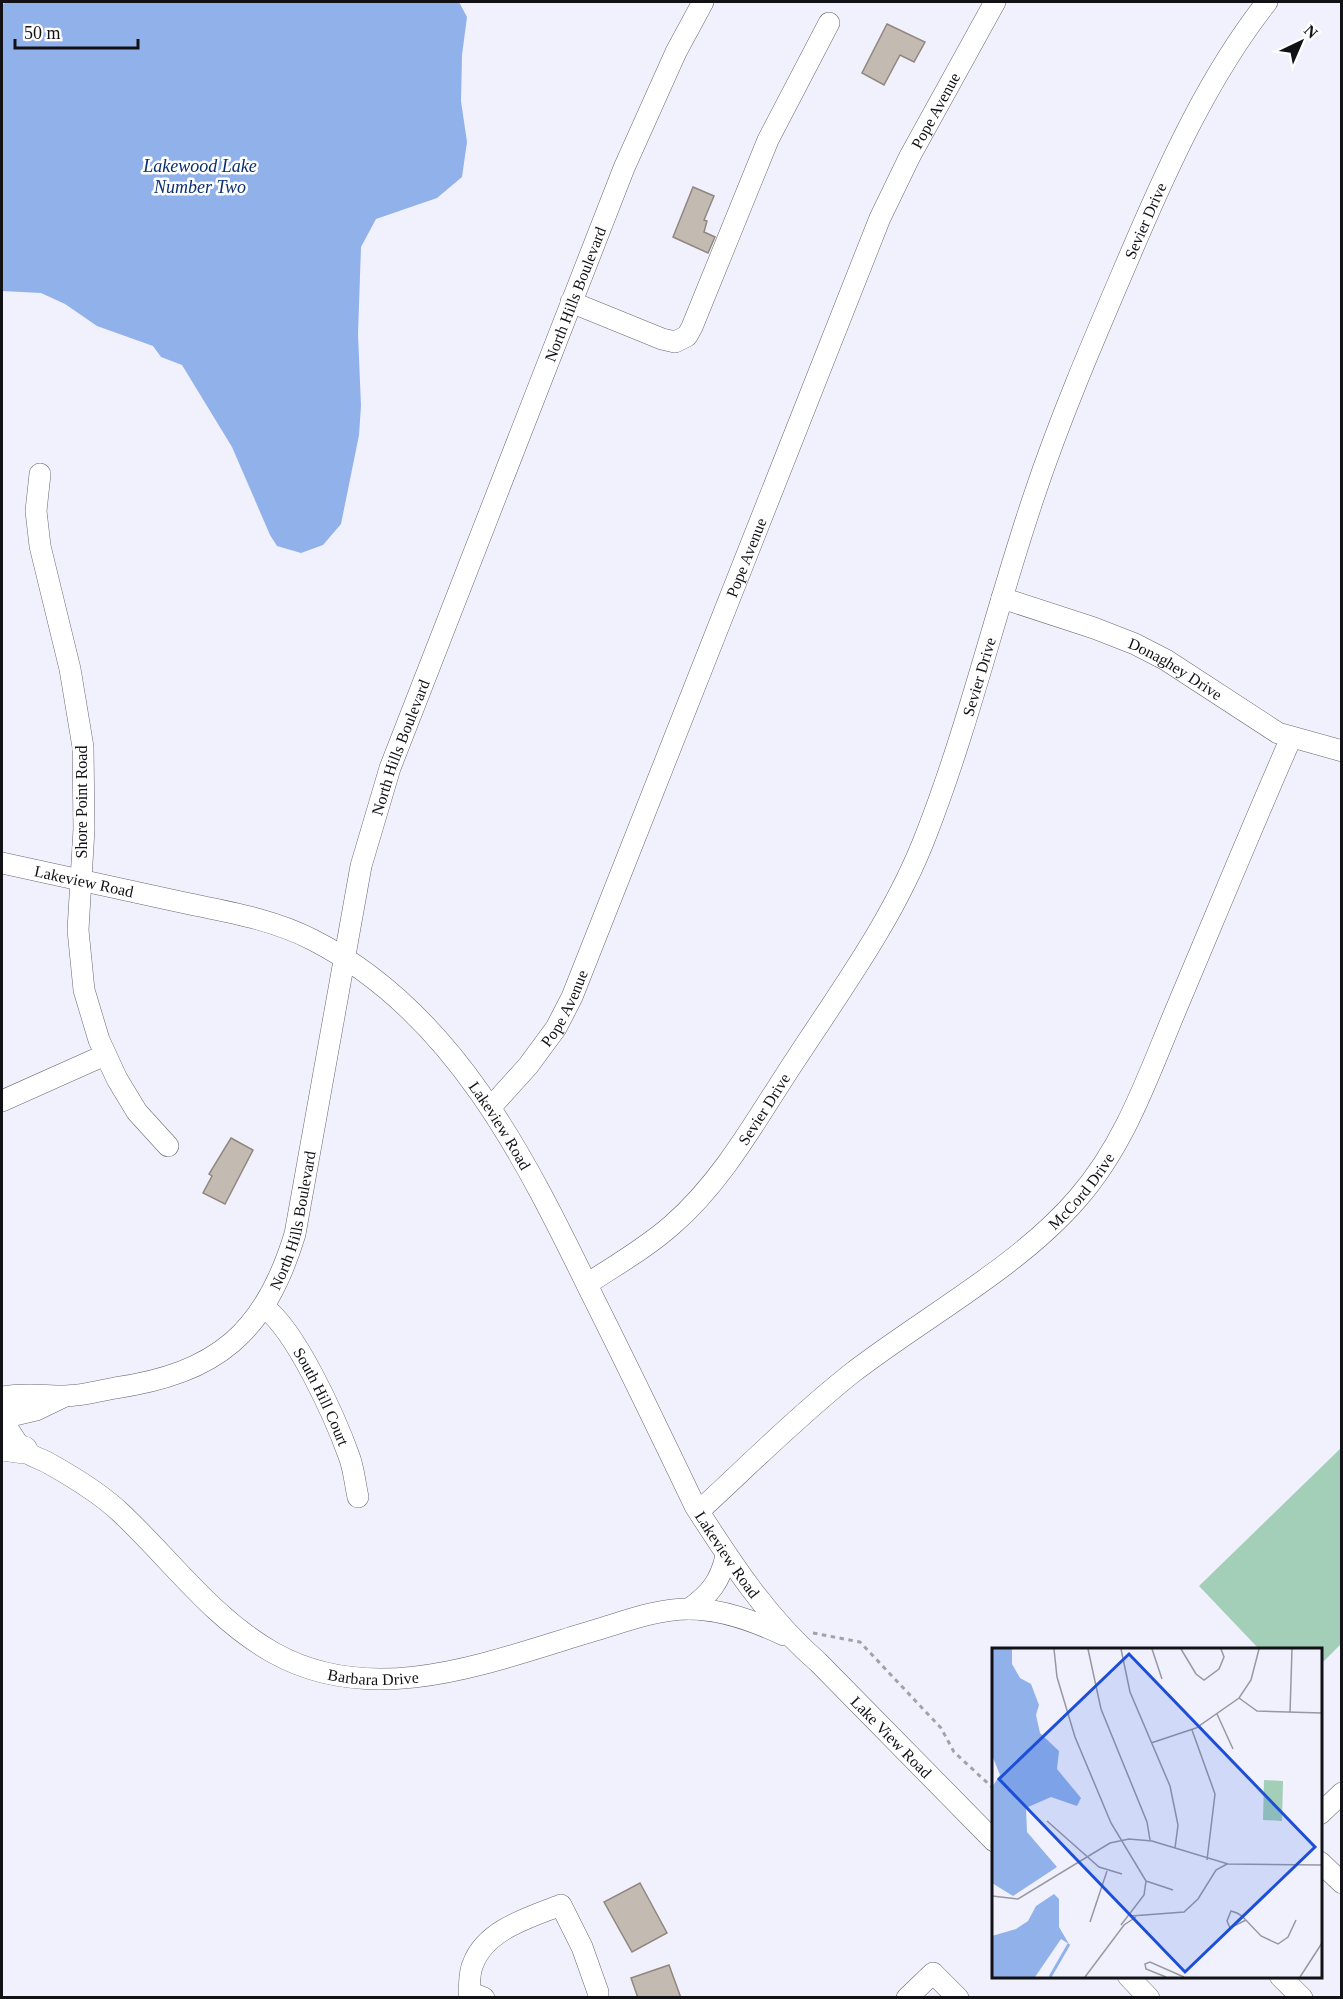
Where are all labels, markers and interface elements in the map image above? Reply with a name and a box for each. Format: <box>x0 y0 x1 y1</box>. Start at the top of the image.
scale bar <box>15 12 138 50</box>
north arrow <box>1271 12 1331 72</box>
text: N <box>1301 21 1321 42</box>
text: 50 m <box>24 23 61 43</box>
street label: Pope Avenue <box>908 70 963 151</box>
water label: Lakewood Lake Number Two <box>142 156 257 197</box>
street label: Sevier Drive <box>1121 180 1170 261</box>
street label: North Hills Boulevard <box>541 224 609 364</box>
street label: Pope Avenue <box>723 516 770 600</box>
street label: Donaghey Drive <box>1126 634 1225 703</box>
street label: Sevier Drive <box>959 635 999 718</box>
street label: North Hills Boulevard <box>368 677 433 817</box>
street label: Shore Point Road <box>73 746 90 858</box>
street label: Lakeview Road <box>33 862 135 900</box>
street label: Pope Avenue <box>538 968 591 1050</box>
street label: Sevier Drive <box>735 1070 793 1148</box>
street label: Lakeview Road <box>466 1078 534 1173</box>
street label: North Hills Boulevard <box>266 1150 319 1293</box>
street label: McCord Drive <box>1045 1150 1118 1233</box>
street label: South Hill Court <box>290 1345 352 1448</box>
street label: Lakeview Road <box>692 1508 763 1601</box>
inset map <box>992 1648 1322 1978</box>
street label: Barbara Drive <box>326 1666 420 1688</box>
street label: Lake View Road <box>847 1693 935 1781</box>

